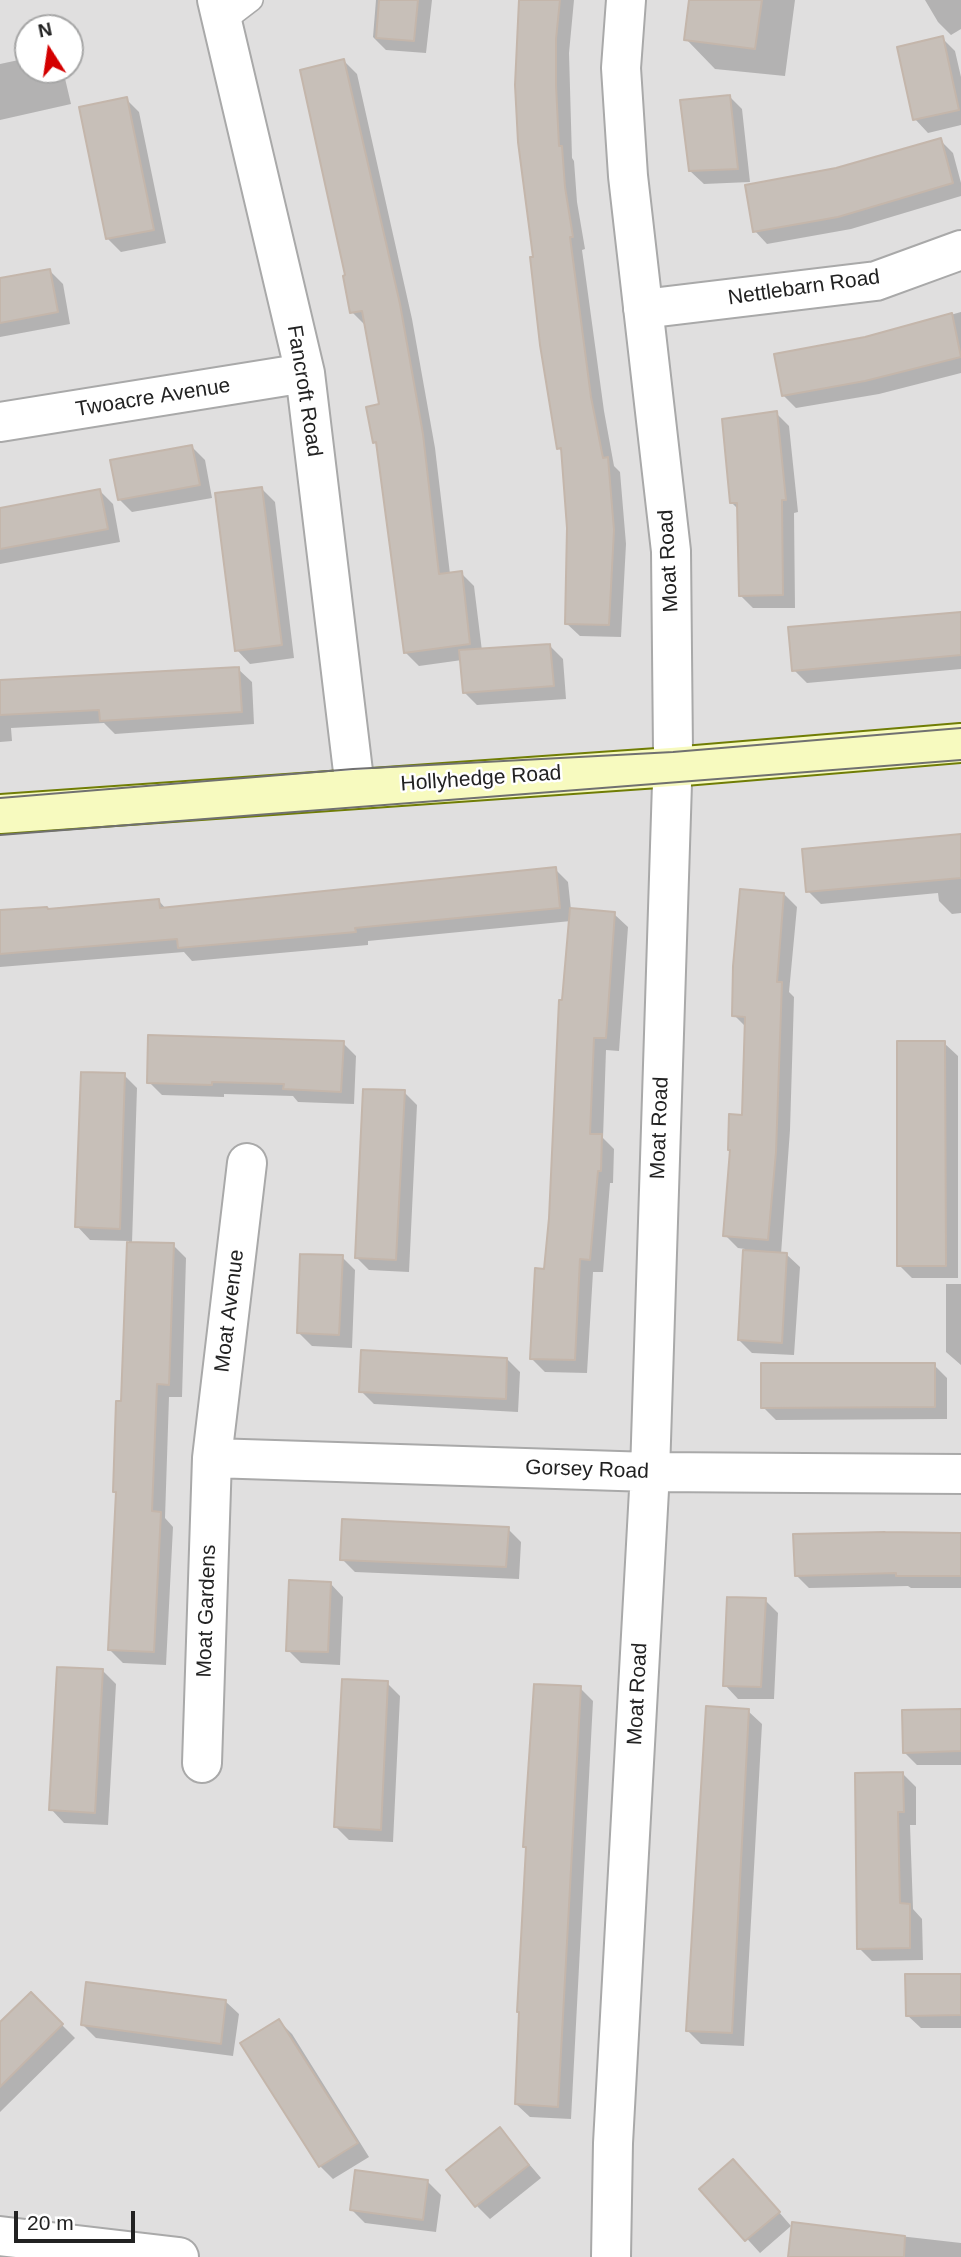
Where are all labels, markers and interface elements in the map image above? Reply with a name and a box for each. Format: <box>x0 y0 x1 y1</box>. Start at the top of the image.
north arrow <box>14 14 84 84</box>
text: N <box>36 18 54 42</box>
street label: Nettlebarn Road <box>727 265 881 311</box>
street label: Fancroft Road <box>281 323 327 459</box>
street label: Twoacre Avenue <box>74 373 232 423</box>
street label: Moat Road <box>654 509 684 613</box>
street label: Hollyhedge Road <box>400 761 562 797</box>
street label: Moat Road <box>646 1076 674 1180</box>
street label: Moat Avenue <box>210 1248 250 1374</box>
street label: Gorsey Road <box>525 1455 649 1485</box>
street label: Moat Gardens <box>192 1544 222 1678</box>
street label: Moat Road <box>623 1642 653 1746</box>
scale bar <box>18 2198 138 2242</box>
text: 20 m <box>27 2211 74 2234</box>

